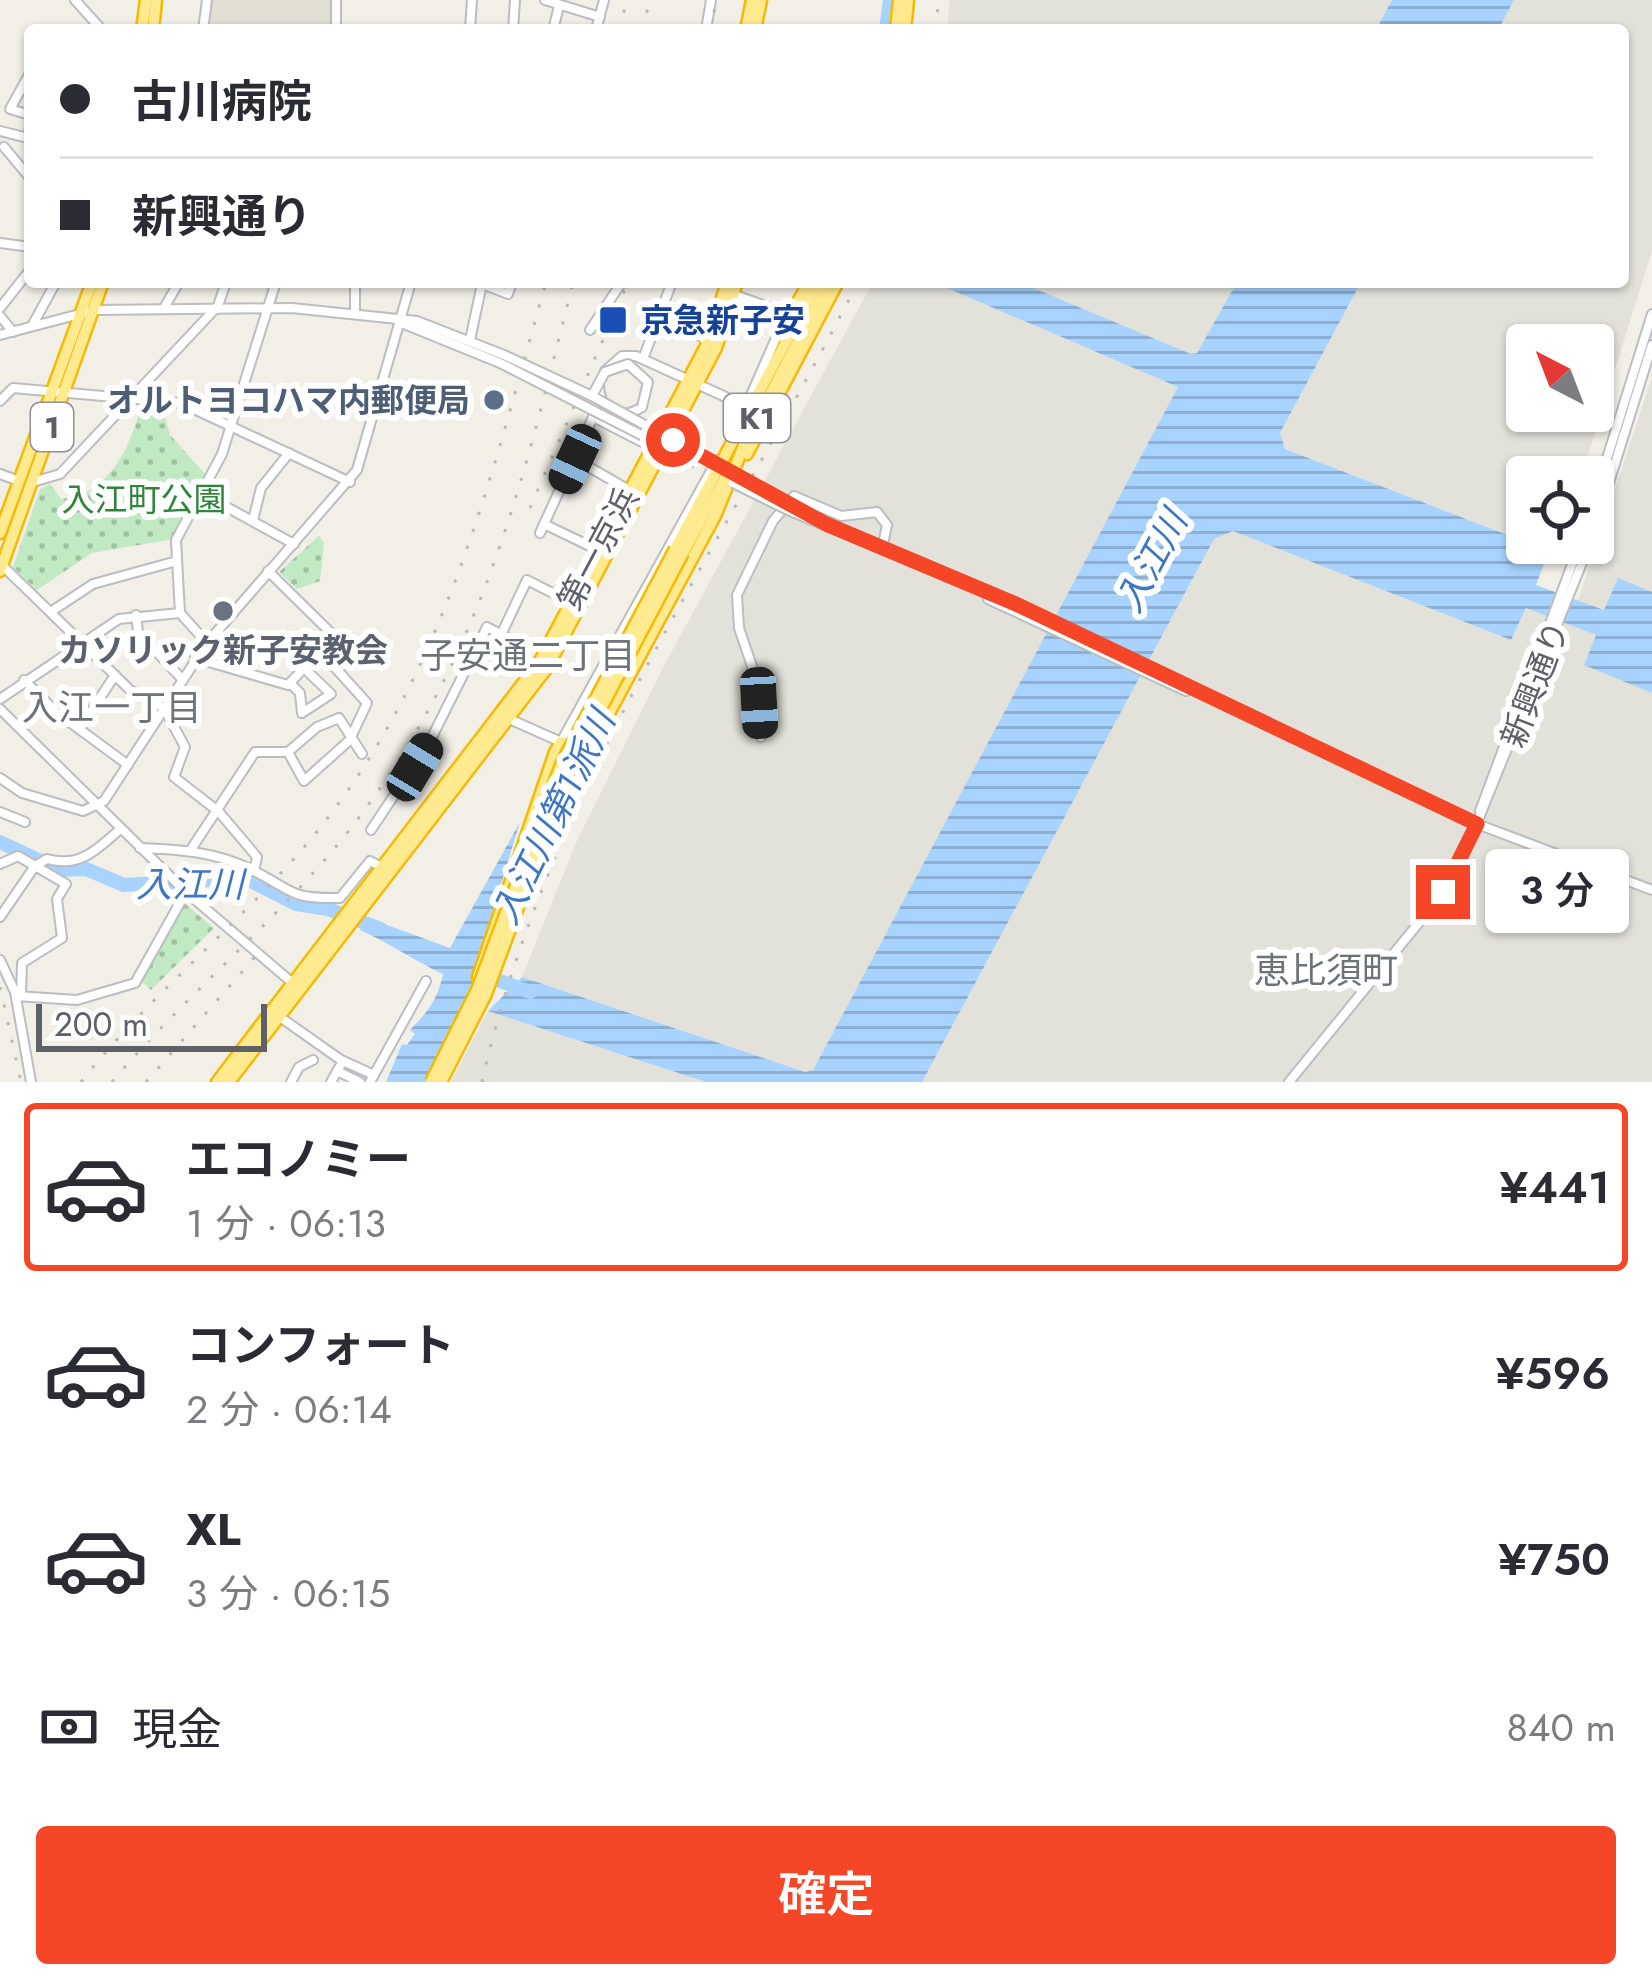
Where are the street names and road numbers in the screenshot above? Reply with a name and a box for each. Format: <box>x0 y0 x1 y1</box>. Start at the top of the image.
road number: K1 <box>724 394 790 442</box>
road number: 1 <box>31 403 73 451</box>
street label: 第一京浜 <box>546 480 650 618</box>
street label: 新興通り <box>1489 614 1581 754</box>

